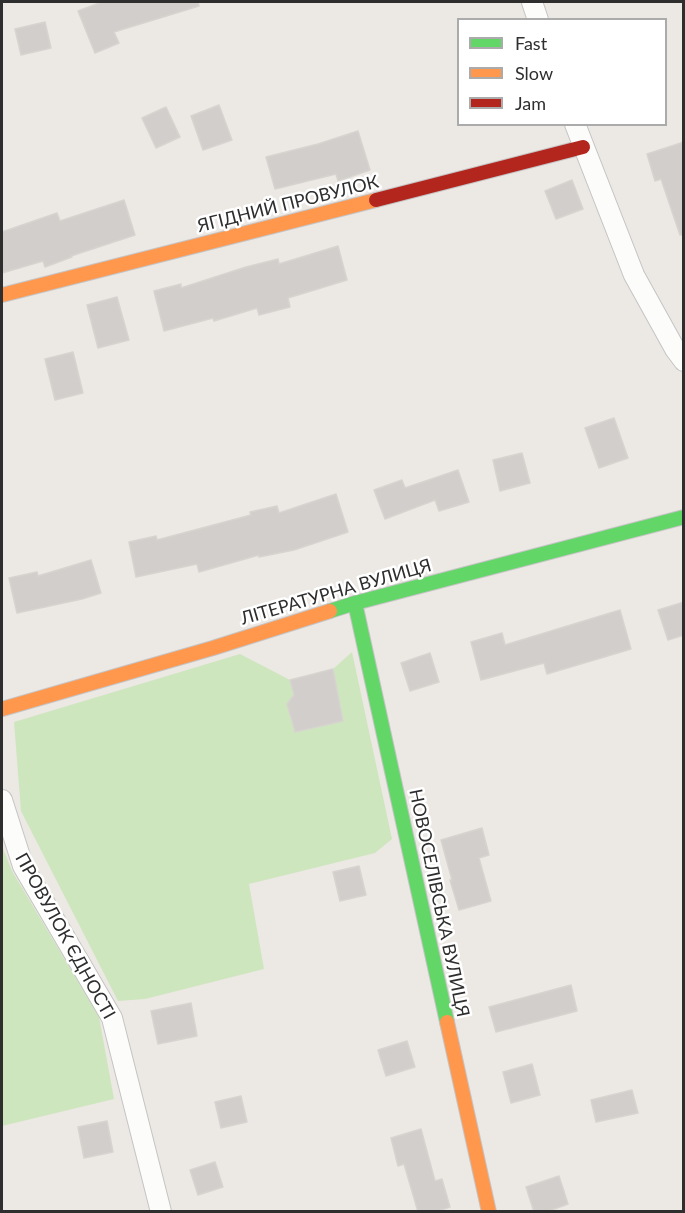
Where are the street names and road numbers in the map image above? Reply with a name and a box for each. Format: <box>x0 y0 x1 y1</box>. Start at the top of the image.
street label: ЯГІДНИЙ ПРОВУЛОК <box>195 171 381 237</box>
street label: ЛІТЕРАТУРНА ВУЛИЦЯ <box>238 554 434 630</box>
street label: НОВОСЕЛІВСЬКА ВУЛИЦЯ <box>404 787 474 1019</box>
street label: ПРОВУЛОК ЄДНОСТІ <box>10 849 120 1023</box>

